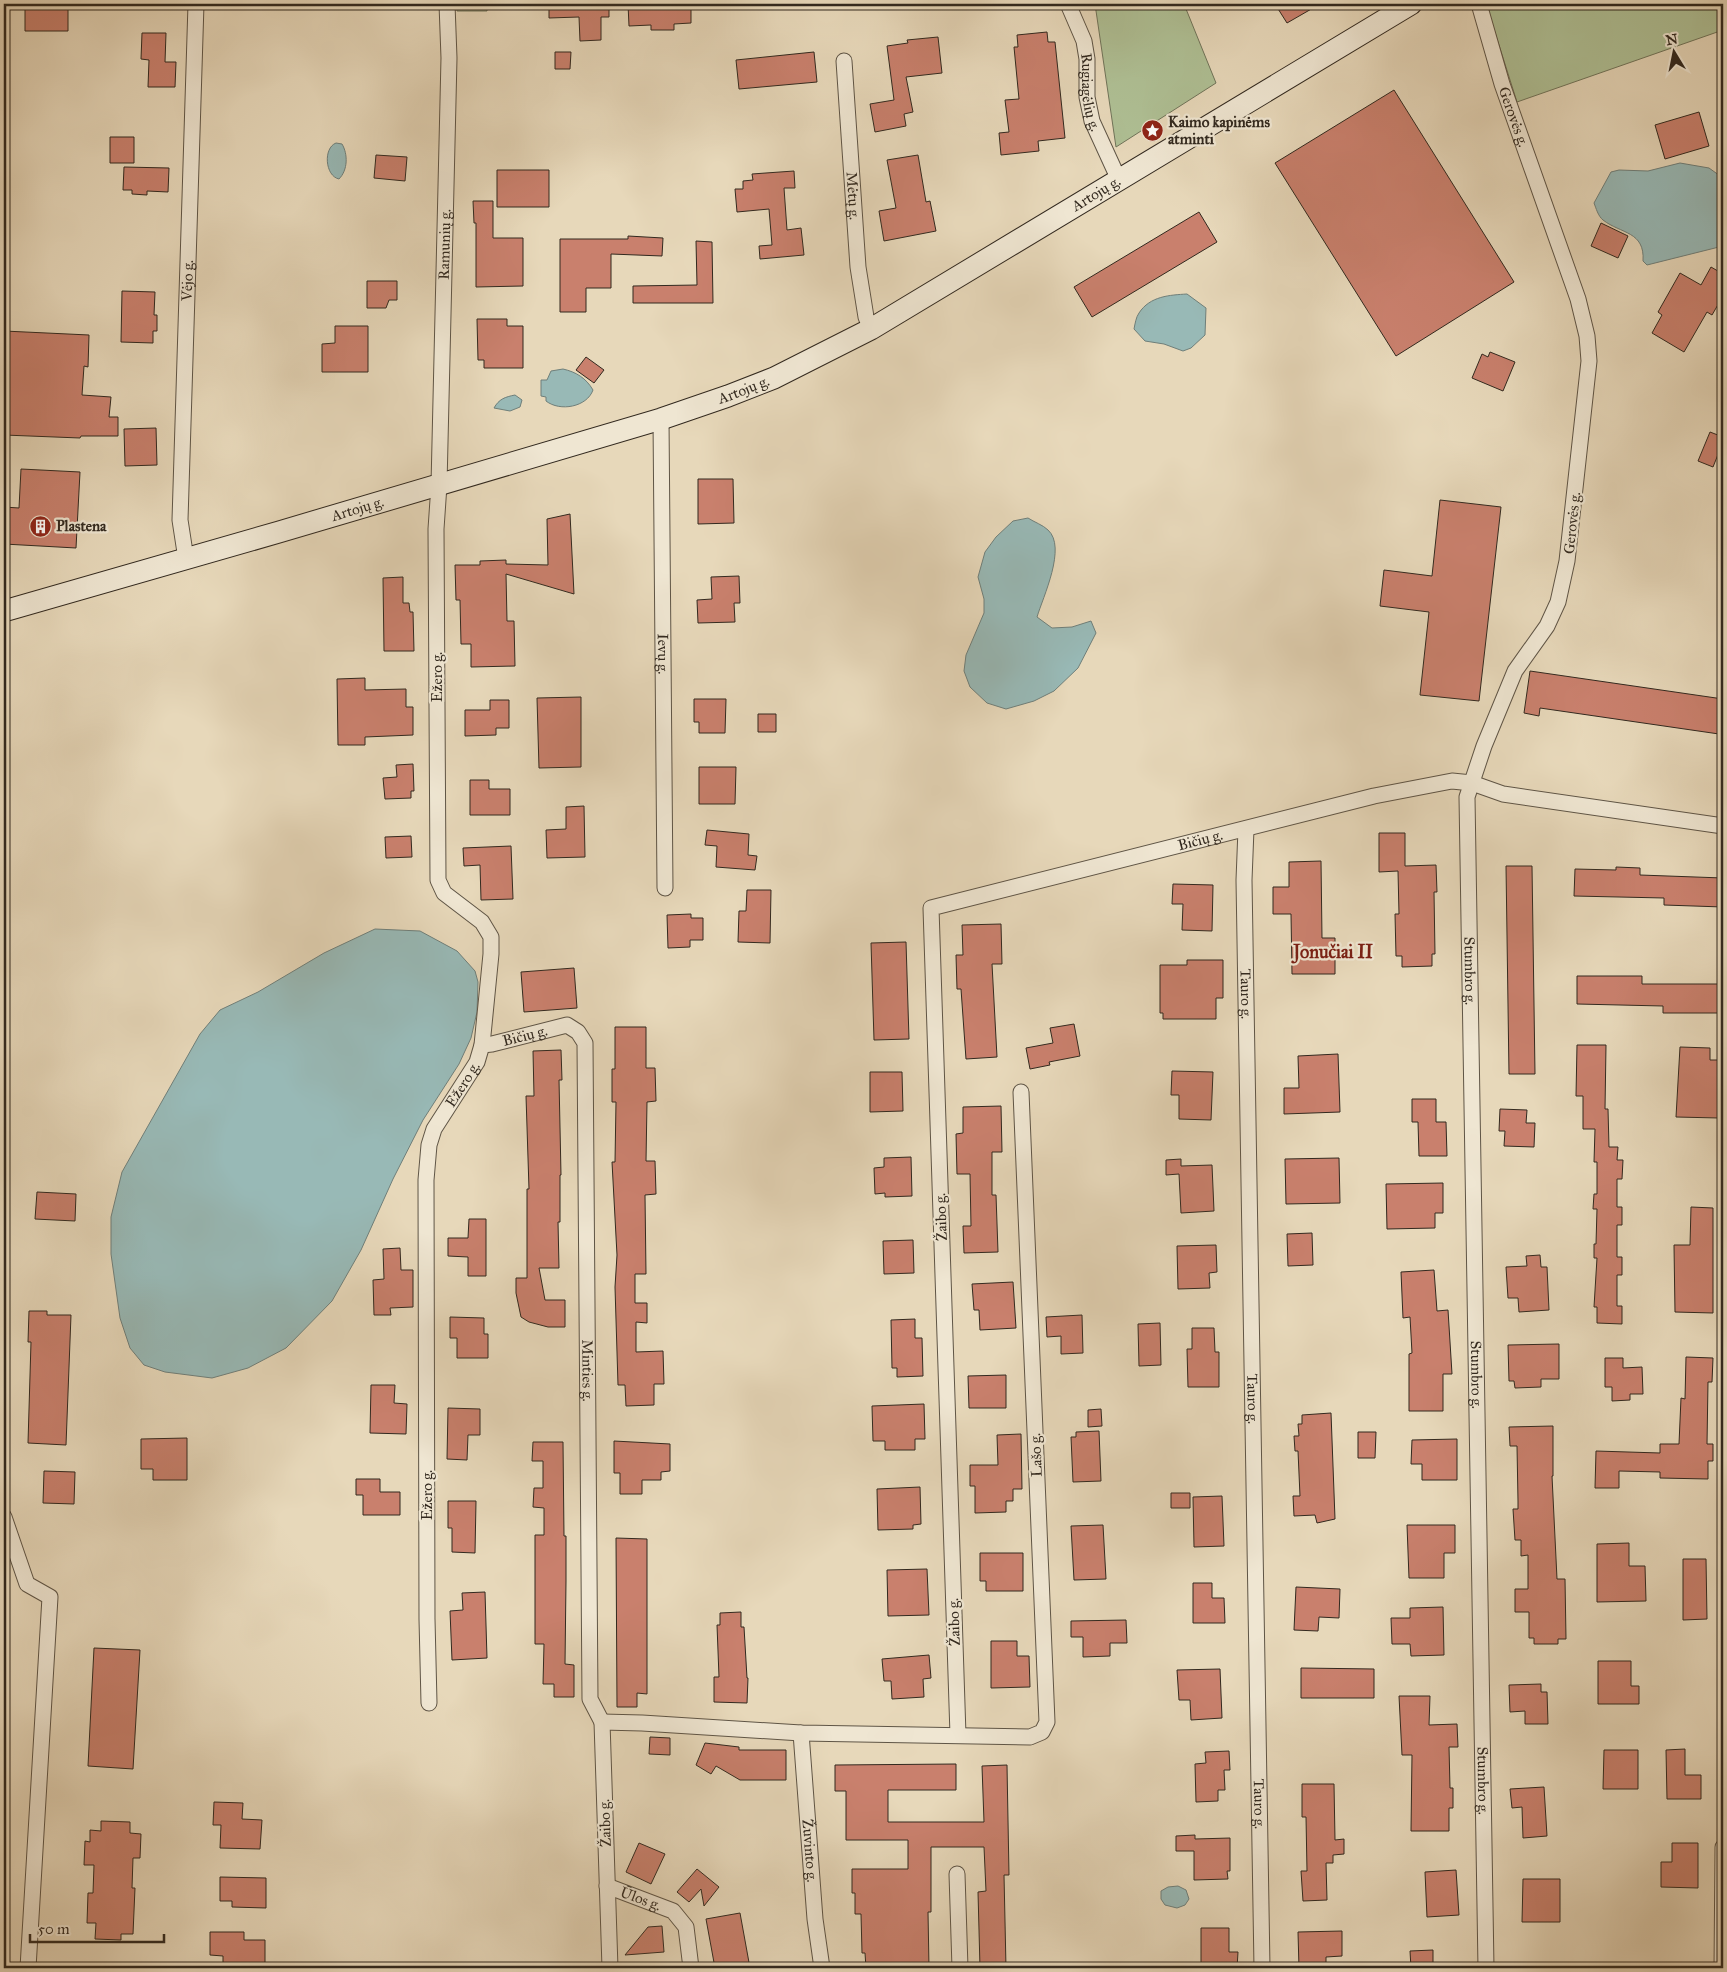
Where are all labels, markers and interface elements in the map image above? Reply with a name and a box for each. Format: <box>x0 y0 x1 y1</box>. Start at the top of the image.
north arrow <box>1650 28 1700 78</box>
text: N <box>1665 30 1679 49</box>
street label: Rugiagėlių g. <box>1077 52 1104 134</box>
street label: Gerovės g. <box>1495 84 1532 149</box>
place label: Kaimo kapinėms atminti <box>1168 113 1270 148</box>
place icon: Kaimo kapinėms atminti <box>1140 119 1164 143</box>
street label: Mėtų g. <box>843 171 864 220</box>
street label: Artojų g. <box>1067 172 1124 216</box>
street label: Ramunių g. <box>435 209 454 280</box>
street label: Vėjo g. <box>178 260 197 302</box>
street label: Artojų g. <box>714 372 772 408</box>
street label: Gerovės g. <box>1560 491 1584 555</box>
street label: Artojų g. <box>328 493 386 525</box>
building icon: Plastena <box>28 514 52 538</box>
place label: Plastena <box>56 517 107 535</box>
street label: Ievų g. <box>654 633 672 675</box>
street label: Ežero g. <box>428 652 446 702</box>
street label: Bičių g. <box>1176 826 1224 854</box>
street label: Stumbro g. <box>1460 937 1479 1005</box>
district label: Jonučiai II <box>1291 941 1373 964</box>
street label: Tauro g. <box>1236 969 1255 1019</box>
street label: Bičių g. <box>501 1021 549 1050</box>
street label: Ežero g. <box>441 1058 484 1110</box>
street label: Žaibo g. <box>930 1193 951 1241</box>
street label: Minties g. <box>578 1339 597 1402</box>
street label: Stumbro g. <box>1467 1340 1486 1409</box>
street label: Tauro g. <box>1243 1374 1262 1424</box>
street label: Lašo g. <box>1026 1433 1046 1477</box>
street label: Ežero g. <box>418 1470 436 1520</box>
street label: Žaibo g. <box>943 1598 964 1646</box>
street label: Stumbro g. <box>1473 1746 1493 1815</box>
street label: Tauro g. <box>1250 1779 1269 1829</box>
street label: Žaibo g. <box>594 1799 615 1847</box>
street label: Žuvinto g. <box>799 1818 821 1883</box>
street label: Ūlos g. <box>618 1883 664 1915</box>
scale bar <box>30 1912 164 1944</box>
text: 50 m <box>38 1920 70 1938</box>

